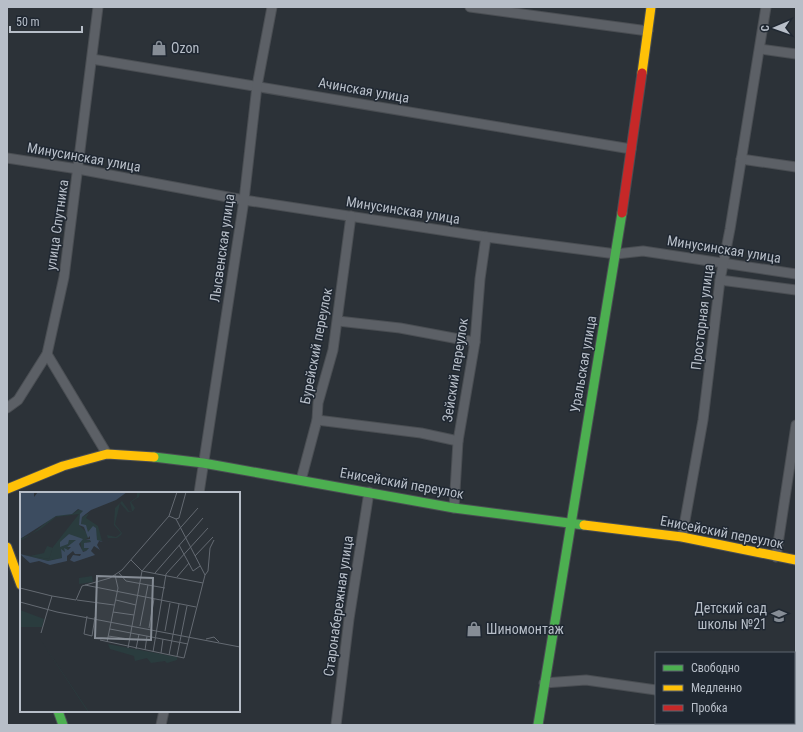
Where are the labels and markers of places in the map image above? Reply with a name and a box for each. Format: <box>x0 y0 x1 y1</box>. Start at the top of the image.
shop icon: Ozon <box>150 39 168 57</box>
place label: Ozon <box>171 40 199 56</box>
place label: Детский сад школы №21 <box>695 600 767 632</box>
school or university icon: Детский сад школы №21 <box>770 607 788 625</box>
shop icon: Шиномонтаж <box>465 620 483 638</box>
place label: Шиномонтаж <box>486 621 564 637</box>

